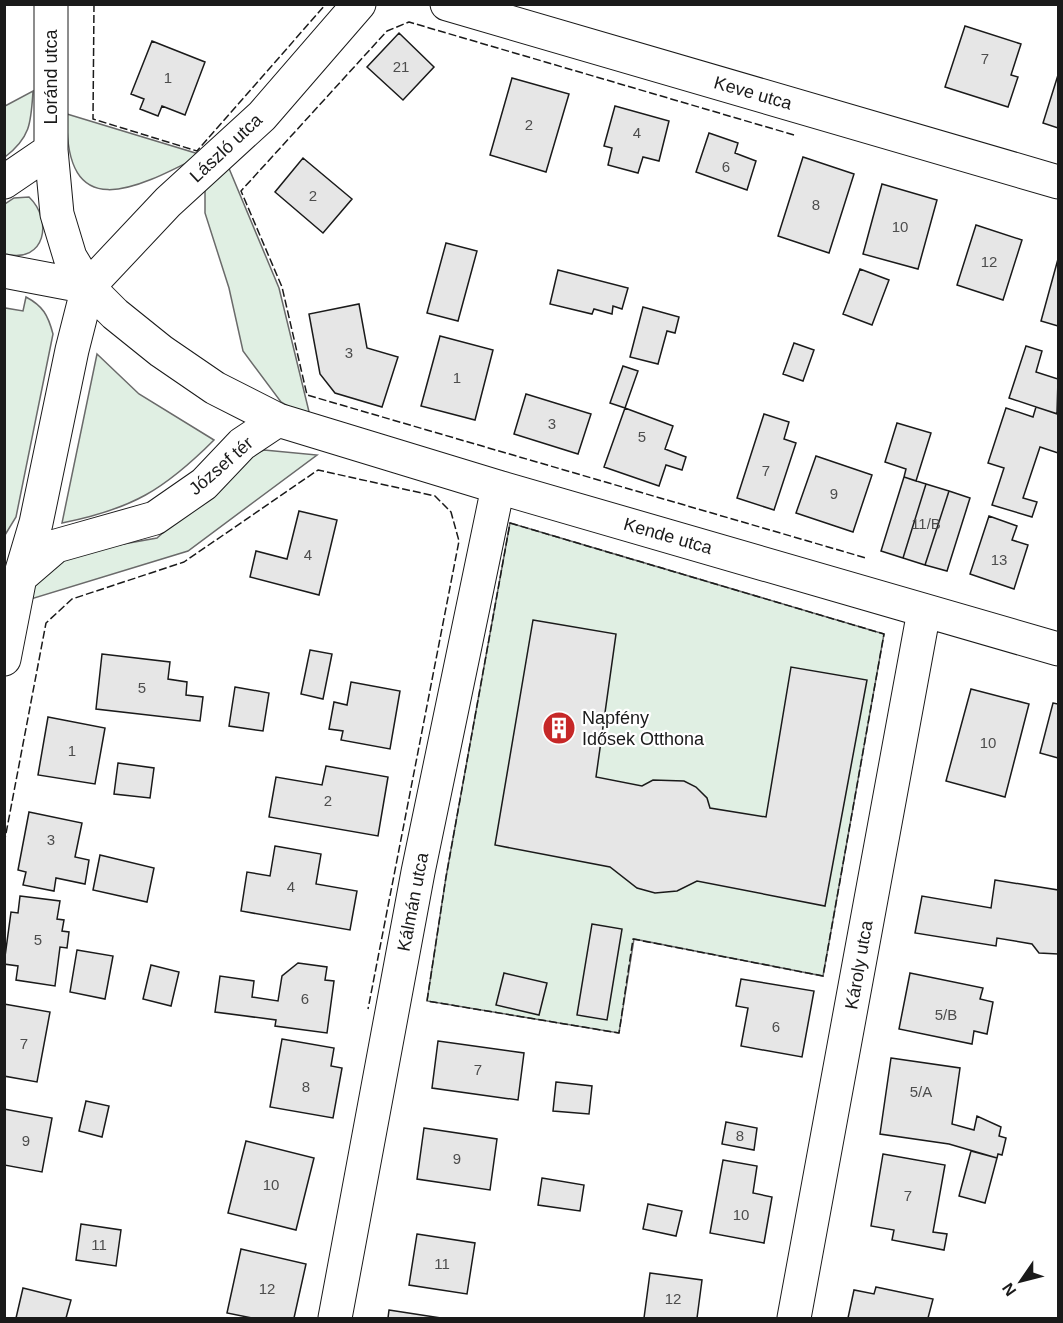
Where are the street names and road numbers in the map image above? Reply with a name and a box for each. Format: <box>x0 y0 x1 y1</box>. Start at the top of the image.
street label: Loránd utca <box>41 28 61 125</box>
street label: Keve utca <box>712 72 795 114</box>
street label: László utca <box>186 109 267 186</box>
street label: József tér <box>185 433 257 499</box>
street label: Kende utca <box>621 514 715 558</box>
street label: Kálmán utca <box>394 850 433 953</box>
street label: Károly utca <box>841 918 877 1011</box>

